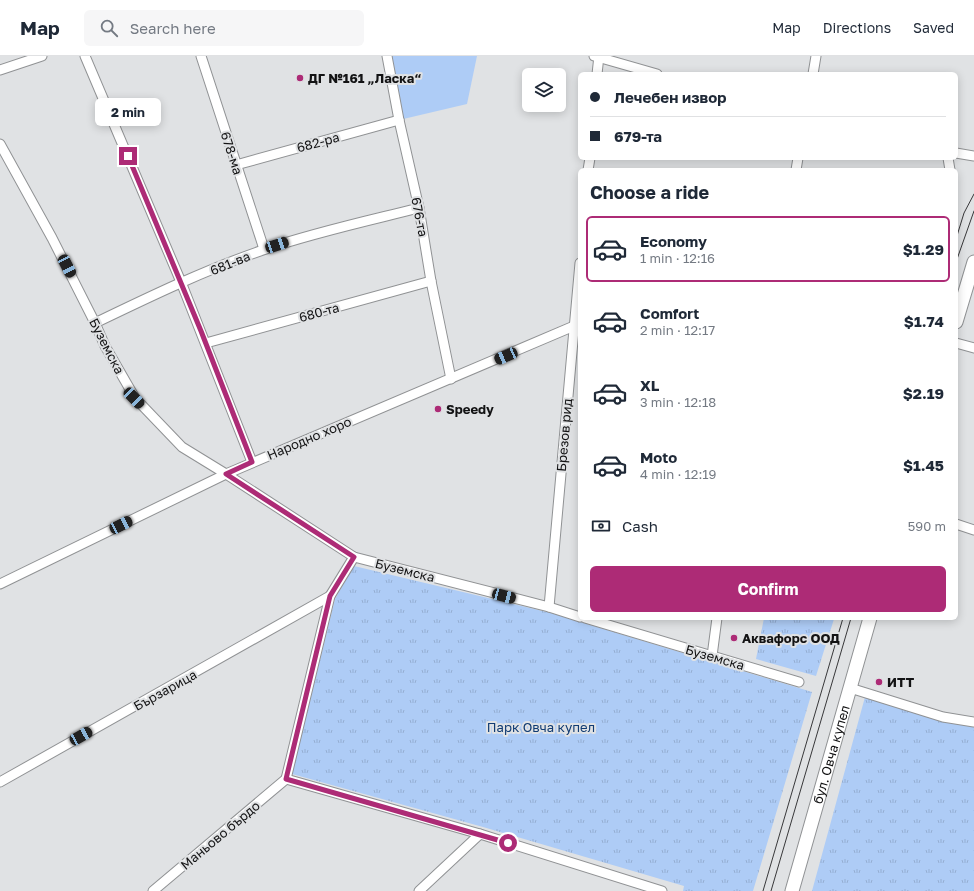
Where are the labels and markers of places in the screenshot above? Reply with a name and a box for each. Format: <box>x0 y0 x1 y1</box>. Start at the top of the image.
place label: ДГ №161 „Ласка“ <box>308 70 421 86</box>
marker: ДГ №161 „Ласка“ <box>295 73 305 83</box>
place label: Speedy <box>446 401 494 417</box>
marker: Speedy <box>433 404 443 414</box>
place label: Аквафорс ООД <box>742 630 840 646</box>
marker: Аквафорс ООД <box>729 633 739 643</box>
place label: ИТТ <box>887 674 915 690</box>
marker: ИТТ <box>874 677 884 687</box>

